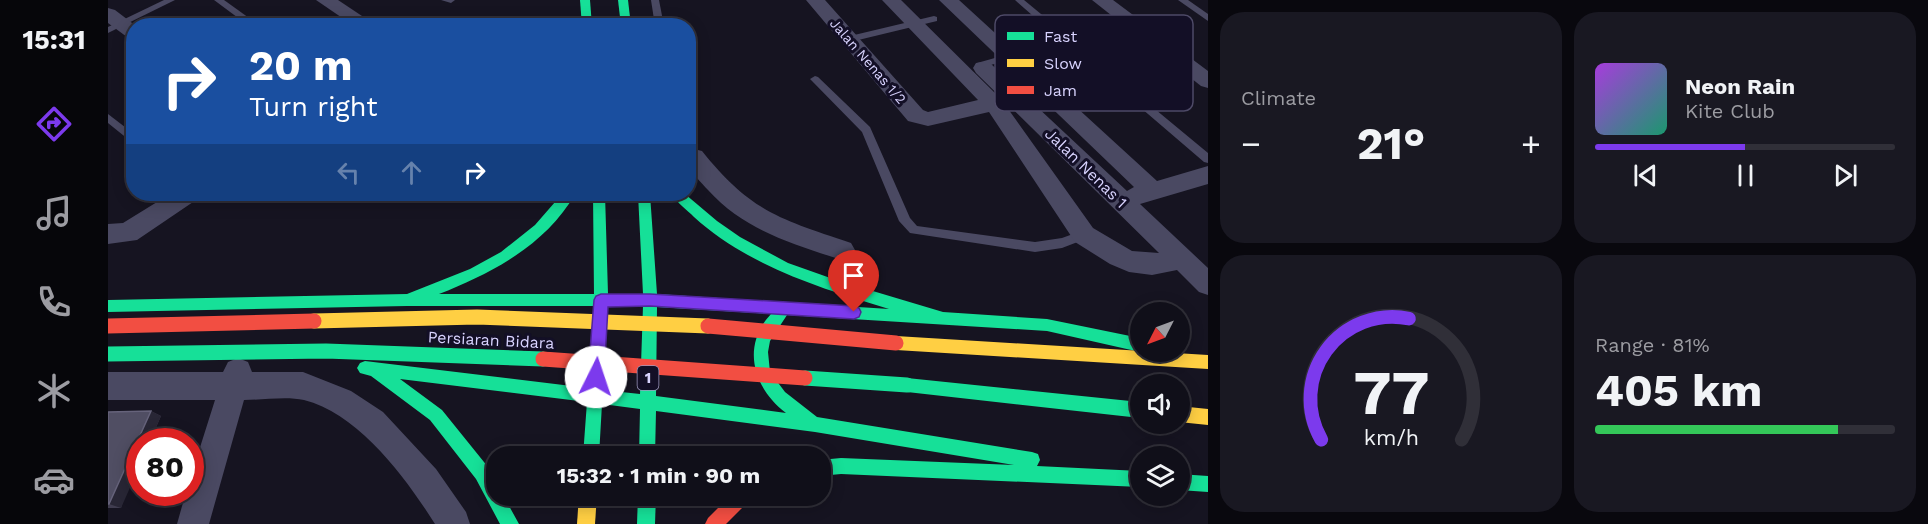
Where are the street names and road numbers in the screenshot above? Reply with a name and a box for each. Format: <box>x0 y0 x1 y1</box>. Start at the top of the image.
street label: Jalan Nenas 1/2 <box>827 15 909 107</box>
street label: Jalan Nenas 1 <box>1041 124 1131 212</box>
street label: Persiaran Bidara <box>427 327 555 353</box>
road number: 1 <box>638 366 658 390</box>

